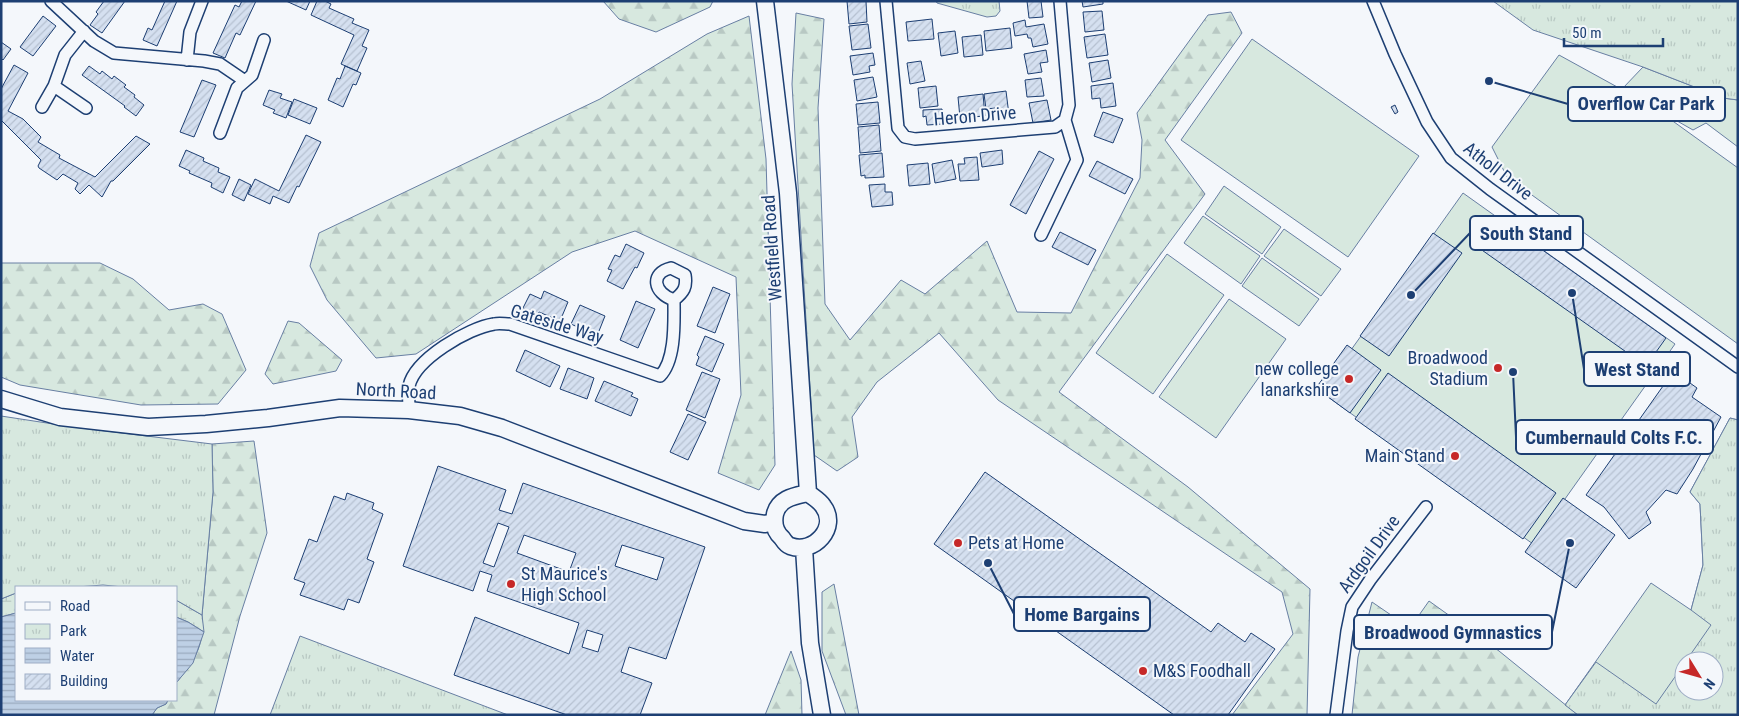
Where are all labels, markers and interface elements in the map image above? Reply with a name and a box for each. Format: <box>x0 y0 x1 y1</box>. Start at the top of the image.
scale bar <box>1564 15 1663 47</box>
text: 50 m <box>1572 24 1602 42</box>
callout: Overflow Car Park <box>1568 87 1725 121</box>
text: Overflow Car Park <box>1577 92 1715 115</box>
street label: Heron Drive <box>933 101 1017 130</box>
street label: Atholl Drive <box>1460 137 1537 204</box>
street label: Westfield Road <box>757 194 786 302</box>
callout: South Stand <box>1470 216 1583 250</box>
text: South Stand <box>1480 222 1572 245</box>
street label: Gateside Way <box>508 299 607 348</box>
place label: Broadwood Stadium <box>1408 347 1488 389</box>
callout: West Stand <box>1584 352 1690 386</box>
place label: new college lanarkshire <box>1255 358 1339 400</box>
text: West Stand <box>1594 358 1680 381</box>
marker: Broadwood Stadium <box>1492 362 1504 374</box>
marker: new college lanarkshire <box>1343 373 1355 385</box>
street label: North Road <box>355 378 437 403</box>
callout: Cumbernauld Colts F.C. <box>1516 420 1713 454</box>
text: Cumbernauld Colts F.C. <box>1525 426 1703 449</box>
place label: Main Stand <box>1365 445 1445 466</box>
marker: Main Stand <box>1449 450 1461 462</box>
street label: Ardgoil Drive <box>1333 511 1404 597</box>
place label: Pets at Home <box>968 532 1064 553</box>
marker: Pets at Home <box>952 537 964 549</box>
place label: St Maurice's High School <box>521 563 608 605</box>
marker: St Maurice's High School <box>505 578 517 590</box>
legend <box>15 586 178 701</box>
text: Road <box>60 597 90 615</box>
callout: Home Bargains <box>1014 597 1150 631</box>
text: Home Bargains <box>1024 603 1140 626</box>
callout: Broadwood Gymnastics <box>1354 615 1552 649</box>
text: Broadwood Gymnastics <box>1364 621 1542 644</box>
text: Park <box>60 622 87 640</box>
text: Water <box>60 647 95 665</box>
north arrow <box>1674 651 1724 701</box>
place label: M&S Foodhall <box>1153 660 1251 681</box>
marker: M&S Foodhall <box>1137 665 1149 677</box>
text: Building <box>60 672 108 690</box>
text: N <box>1700 676 1718 692</box>

